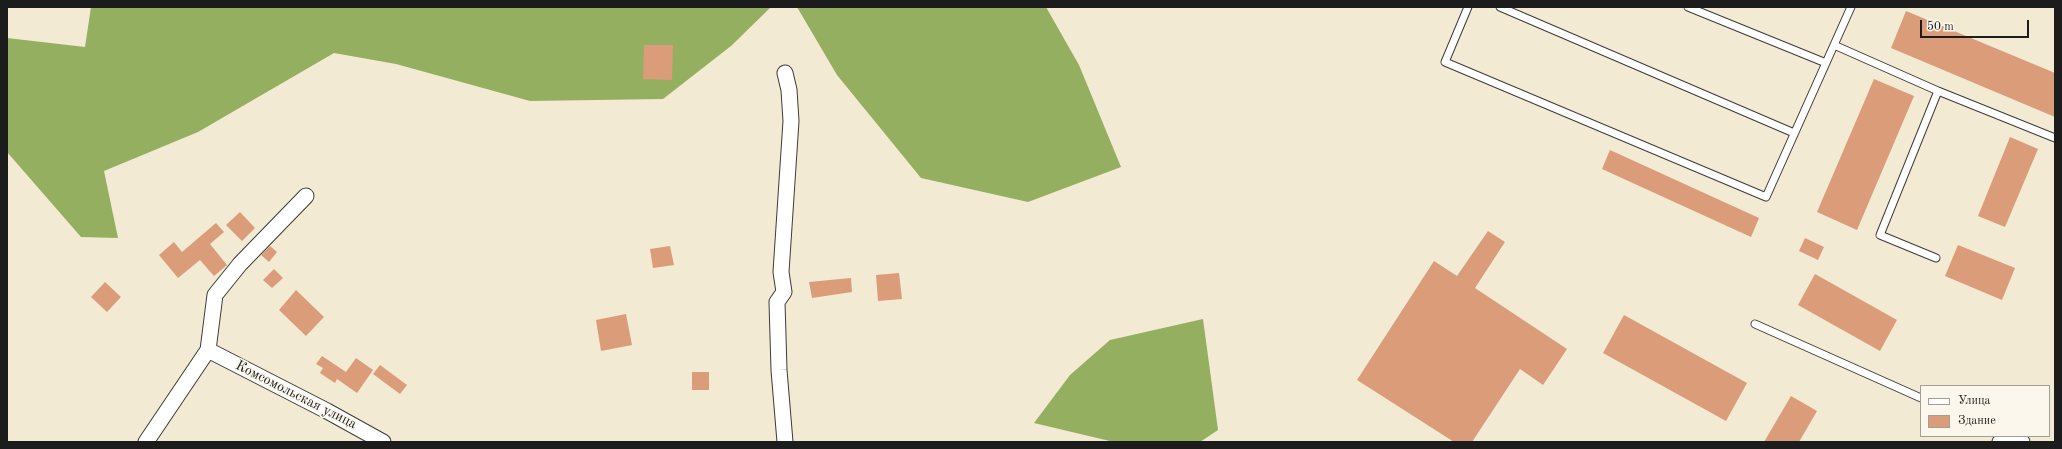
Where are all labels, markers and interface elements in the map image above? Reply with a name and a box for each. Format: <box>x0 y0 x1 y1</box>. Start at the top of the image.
scale bar <box>1922 12 2031 38</box>
text: 50 m <box>1927 21 1954 33</box>
street label: Комсомольская улица <box>233 357 359 433</box>
legend <box>1920 385 2050 437</box>
text: Улица <box>1958 395 1991 407</box>
text: Здание <box>1958 415 1996 427</box>

